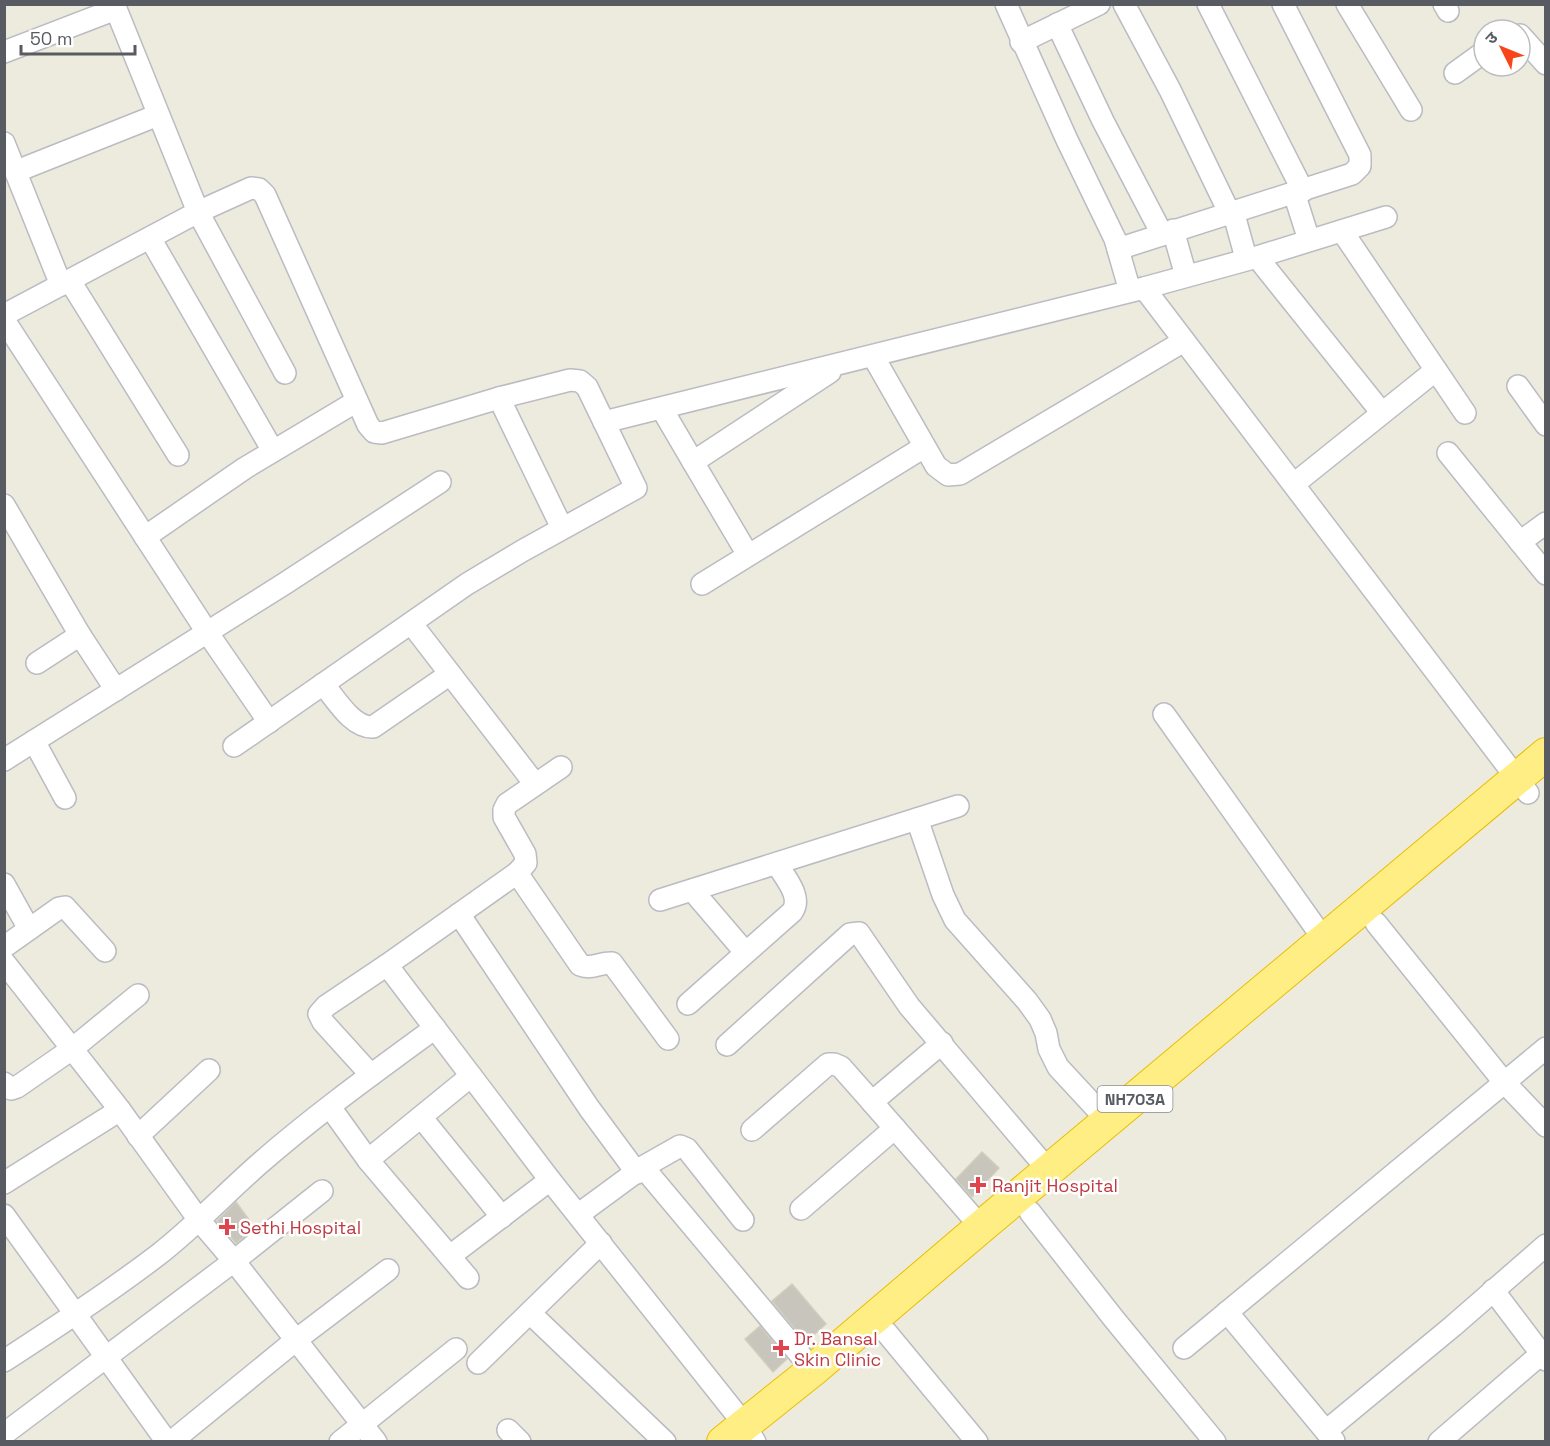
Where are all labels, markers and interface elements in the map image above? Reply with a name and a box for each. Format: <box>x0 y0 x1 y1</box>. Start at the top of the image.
scale bar <box>21 18 135 56</box>
north arrow <box>1472 18 1532 78</box>
text: 50 m <box>30 27 72 50</box>
text: उ <box>1481 27 1503 49</box>
road number: NH703A <box>1098 1086 1172 1112</box>
place label: Ranjit Hospital <box>992 1174 1118 1197</box>
marker: Ranjit Hospital <box>969 1176 987 1194</box>
place label: Sethi Hospital <box>240 1216 361 1239</box>
marker: Sethi Hospital <box>218 1218 236 1236</box>
place label: Dr. Bansal Skin Clinic <box>794 1327 881 1371</box>
marker: Dr. Bansal Skin Clinic <box>772 1339 790 1357</box>

